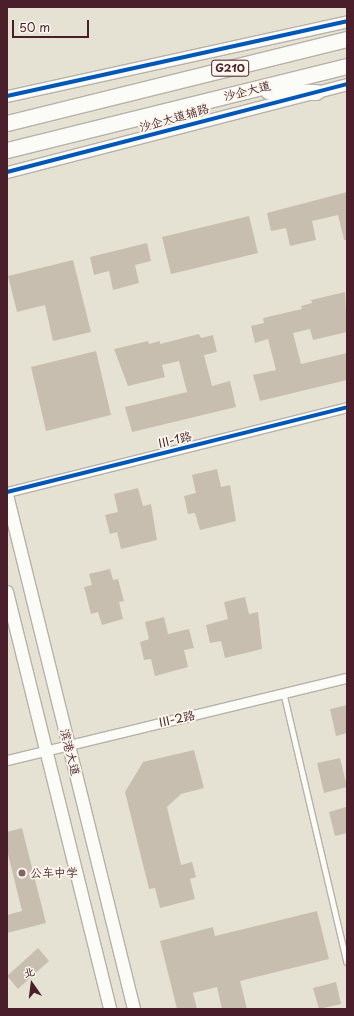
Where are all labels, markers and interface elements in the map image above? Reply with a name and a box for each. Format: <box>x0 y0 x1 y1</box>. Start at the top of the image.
scale bar <box>14 12 91 38</box>
text: 50 m <box>19 18 50 36</box>
road number: G210 <box>211 59 249 77</box>
street label: 沙企大道 <box>222 78 272 104</box>
street label: 沙企大道辅路 <box>137 101 211 135</box>
street label: III-1路 <box>157 429 193 451</box>
street label: III-2路 <box>158 708 196 730</box>
street label: 滨港大道 <box>57 727 83 777</box>
place label: 公车中学 <box>30 866 78 880</box>
marker: 公车中学 <box>17 868 27 878</box>
text: 北 <box>22 962 36 981</box>
north arrow <box>12 964 52 1004</box>

